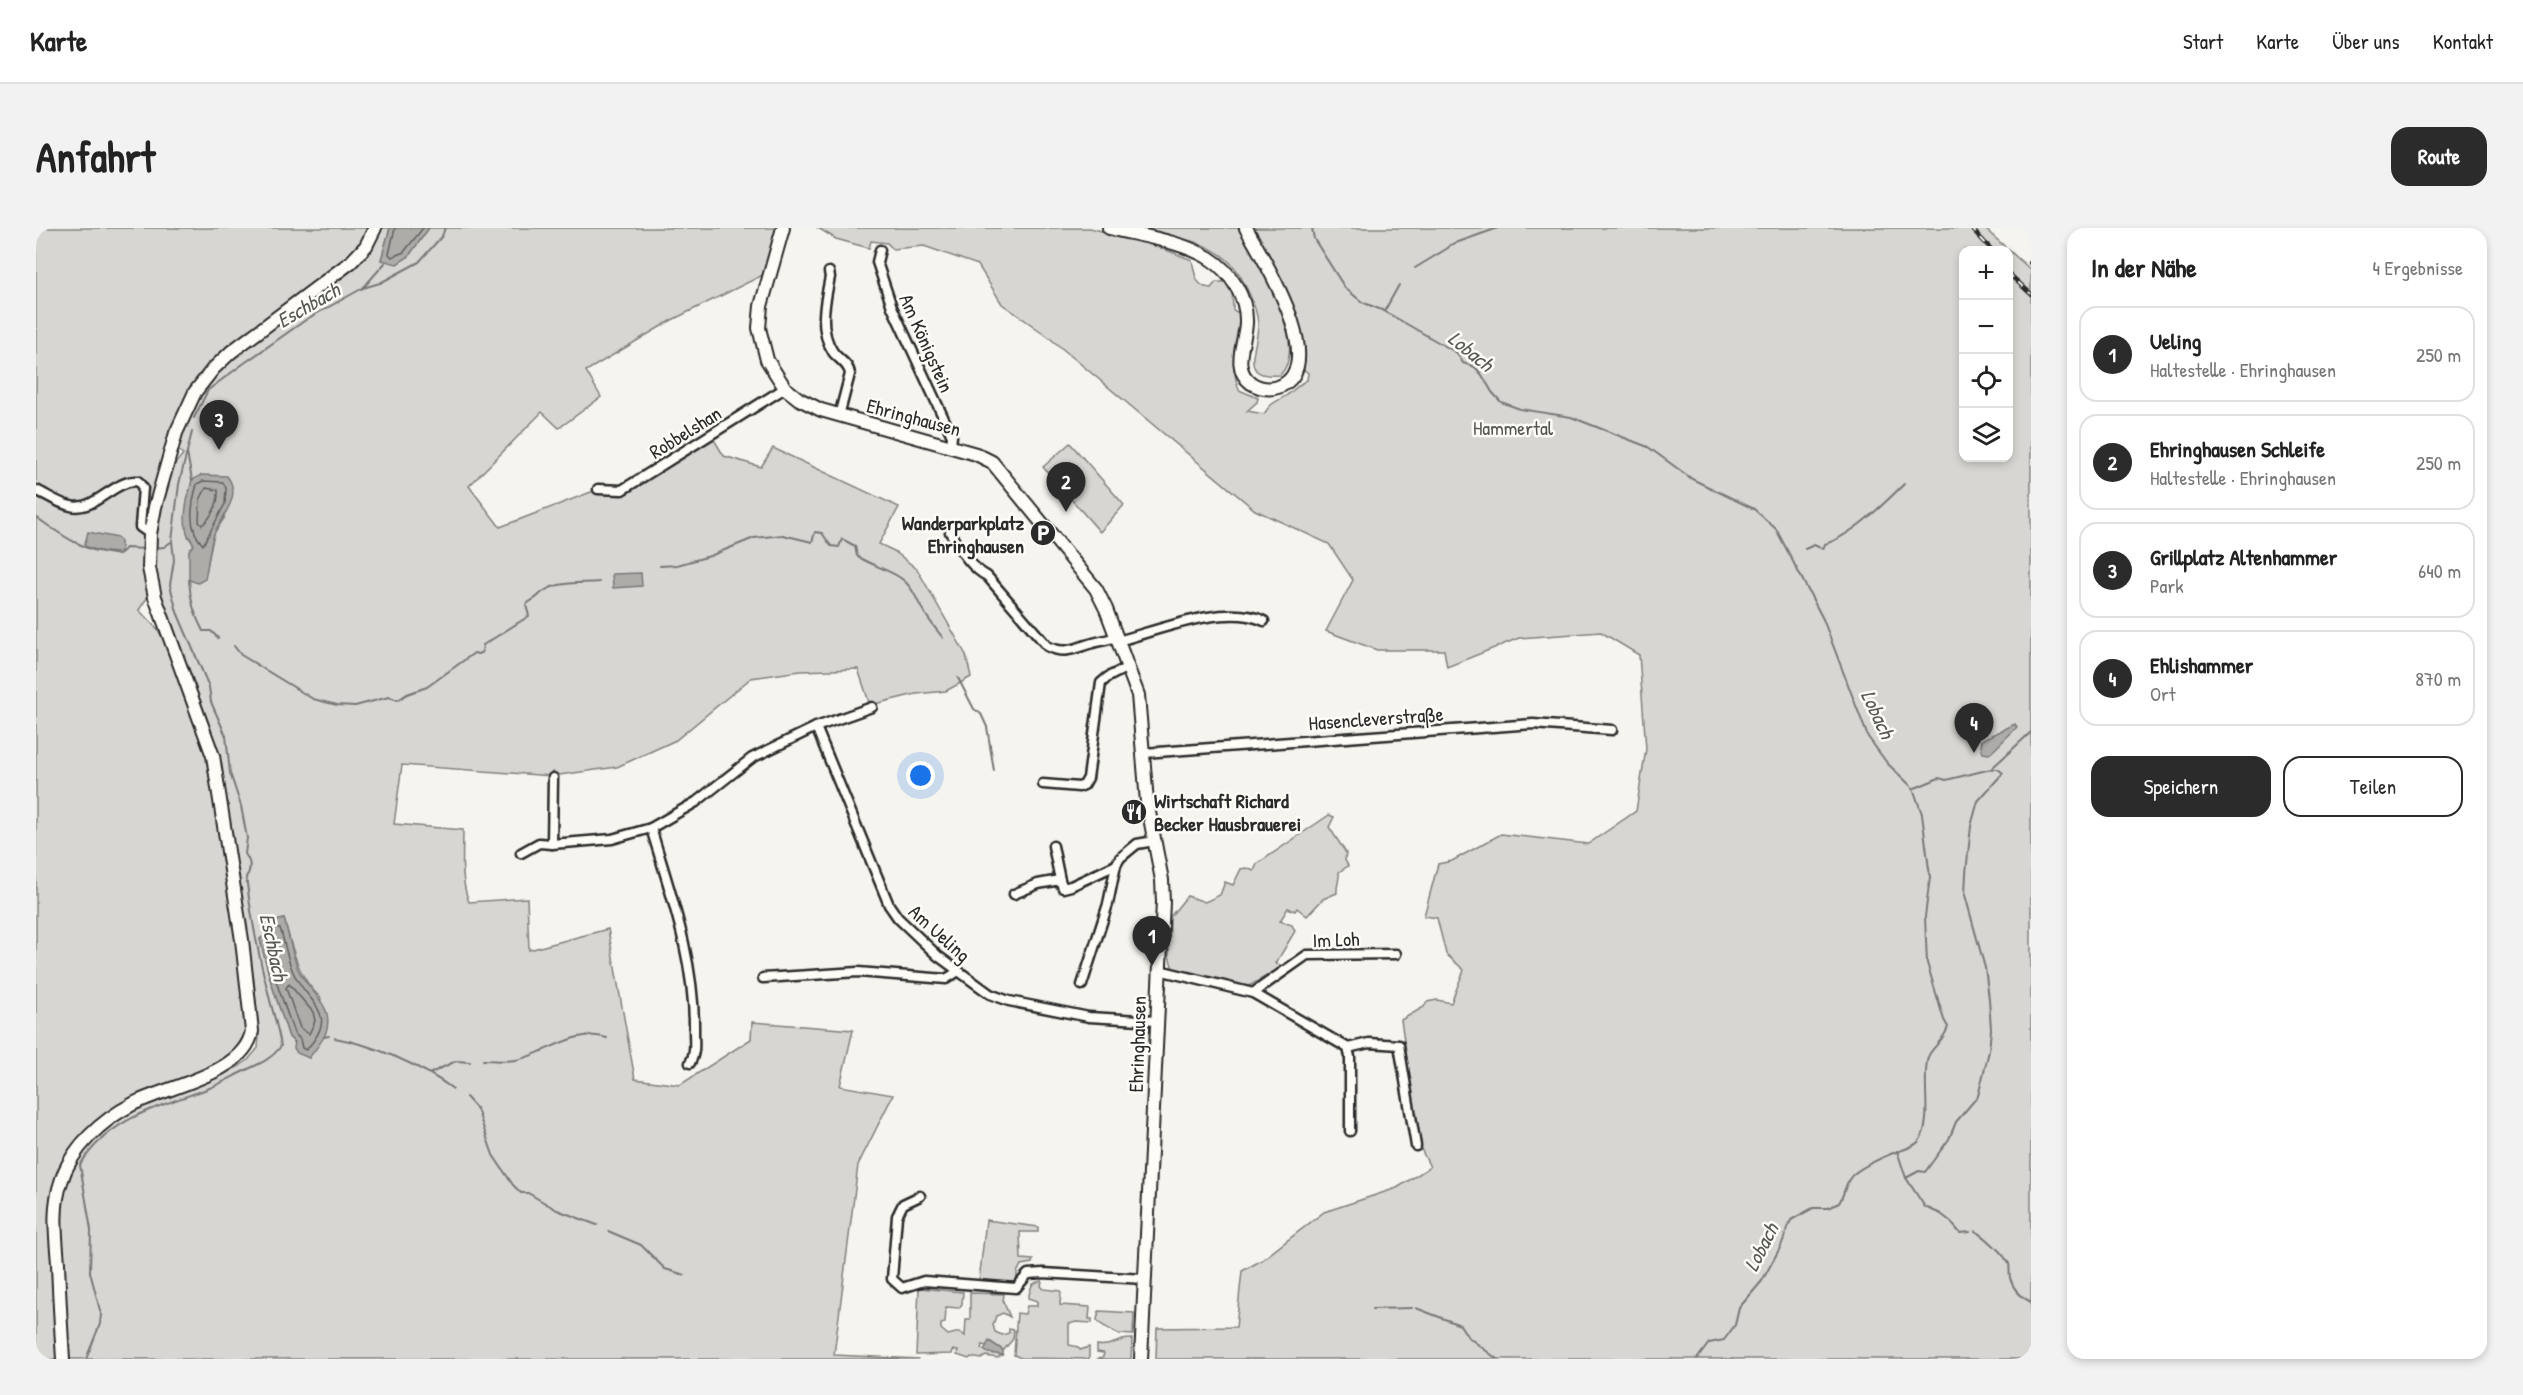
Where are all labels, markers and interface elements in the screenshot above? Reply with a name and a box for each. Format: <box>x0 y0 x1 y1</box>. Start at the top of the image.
text: Karte <box>30 22 87 60</box>
text: Start <box>2183 27 2223 56</box>
text: Karte <box>2256 27 2299 56</box>
text: Über uns <box>2332 27 2400 56</box>
text: Kontakt <box>2433 27 2493 56</box>
button: Route <box>2391 127 2487 186</box>
text: Anfahrt <box>36 128 155 185</box>
map controls <box>1959 246 2013 462</box>
button: + <box>1959 246 2013 300</box>
text: In der Nähe <box>2091 250 2197 285</box>
text: 4 Ergebnisse <box>2372 254 2463 281</box>
water label: Eschbach <box>271 275 346 335</box>
street label: Am Königstein <box>893 290 961 396</box>
button: − <box>1959 300 2013 354</box>
water label: Lobach <box>1442 324 1501 379</box>
text: Ueling <box>2150 326 2201 356</box>
text: 1 <box>2109 341 2116 368</box>
text: 250 m <box>2416 341 2461 368</box>
button: locate <box>1959 354 2013 408</box>
text: Haltestelle · Ehringhausen <box>2150 356 2336 383</box>
street label: Ehringhausen <box>864 391 964 443</box>
street label: Robbelshan <box>644 399 726 465</box>
pin: 3 <box>200 400 238 450</box>
button: layers <box>1959 408 2013 462</box>
park label: Hammertal <box>1473 414 1554 441</box>
text: Ehringhausen Schleife <box>2150 434 2325 464</box>
text: 2 <box>2108 449 2117 476</box>
text: 250 m <box>2416 449 2461 476</box>
pin: 2 <box>1046 462 1086 512</box>
text: Haltestelle · Ehringhausen <box>2150 464 2336 491</box>
place label: Wanderparkplatz Ehringhausen <box>902 509 1024 560</box>
parking icon: Wanderparkplatz Ehringhausen <box>1028 518 1058 548</box>
text: Grillplatz Altenhammer <box>2150 542 2337 572</box>
text: 3 <box>2108 557 2117 584</box>
text: 640 m <box>2418 557 2461 584</box>
text: Park <box>2150 572 2183 599</box>
text: Ehlishammer <box>2150 650 2253 680</box>
text: 4 <box>2109 665 2116 692</box>
text: 870 m <box>2415 665 2461 692</box>
text: Ort <box>2150 680 2176 707</box>
water label: Lobach <box>1854 685 1902 744</box>
street label: Hasencleverstraße <box>1308 700 1444 736</box>
pin: 4 <box>1954 704 1994 753</box>
button: Speichern <box>2091 756 2271 817</box>
button: Teilen <box>2283 756 2463 817</box>
your location <box>906 761 935 790</box>
place label: Wirtschaft Richard Becker Hausbrauerei <box>1154 787 1301 837</box>
restaurant icon: Wirtschaft Richard Becker Hausbrauerei <box>1119 797 1149 827</box>
street label: Am Ueling <box>903 898 977 968</box>
water label: Eschbach <box>253 911 296 985</box>
pin: 1 <box>1132 916 1172 966</box>
street label: Im Loh <box>1312 925 1360 953</box>
street label: Ehringhausen <box>1122 995 1152 1093</box>
water label: Lobach <box>1737 1217 1786 1276</box>

